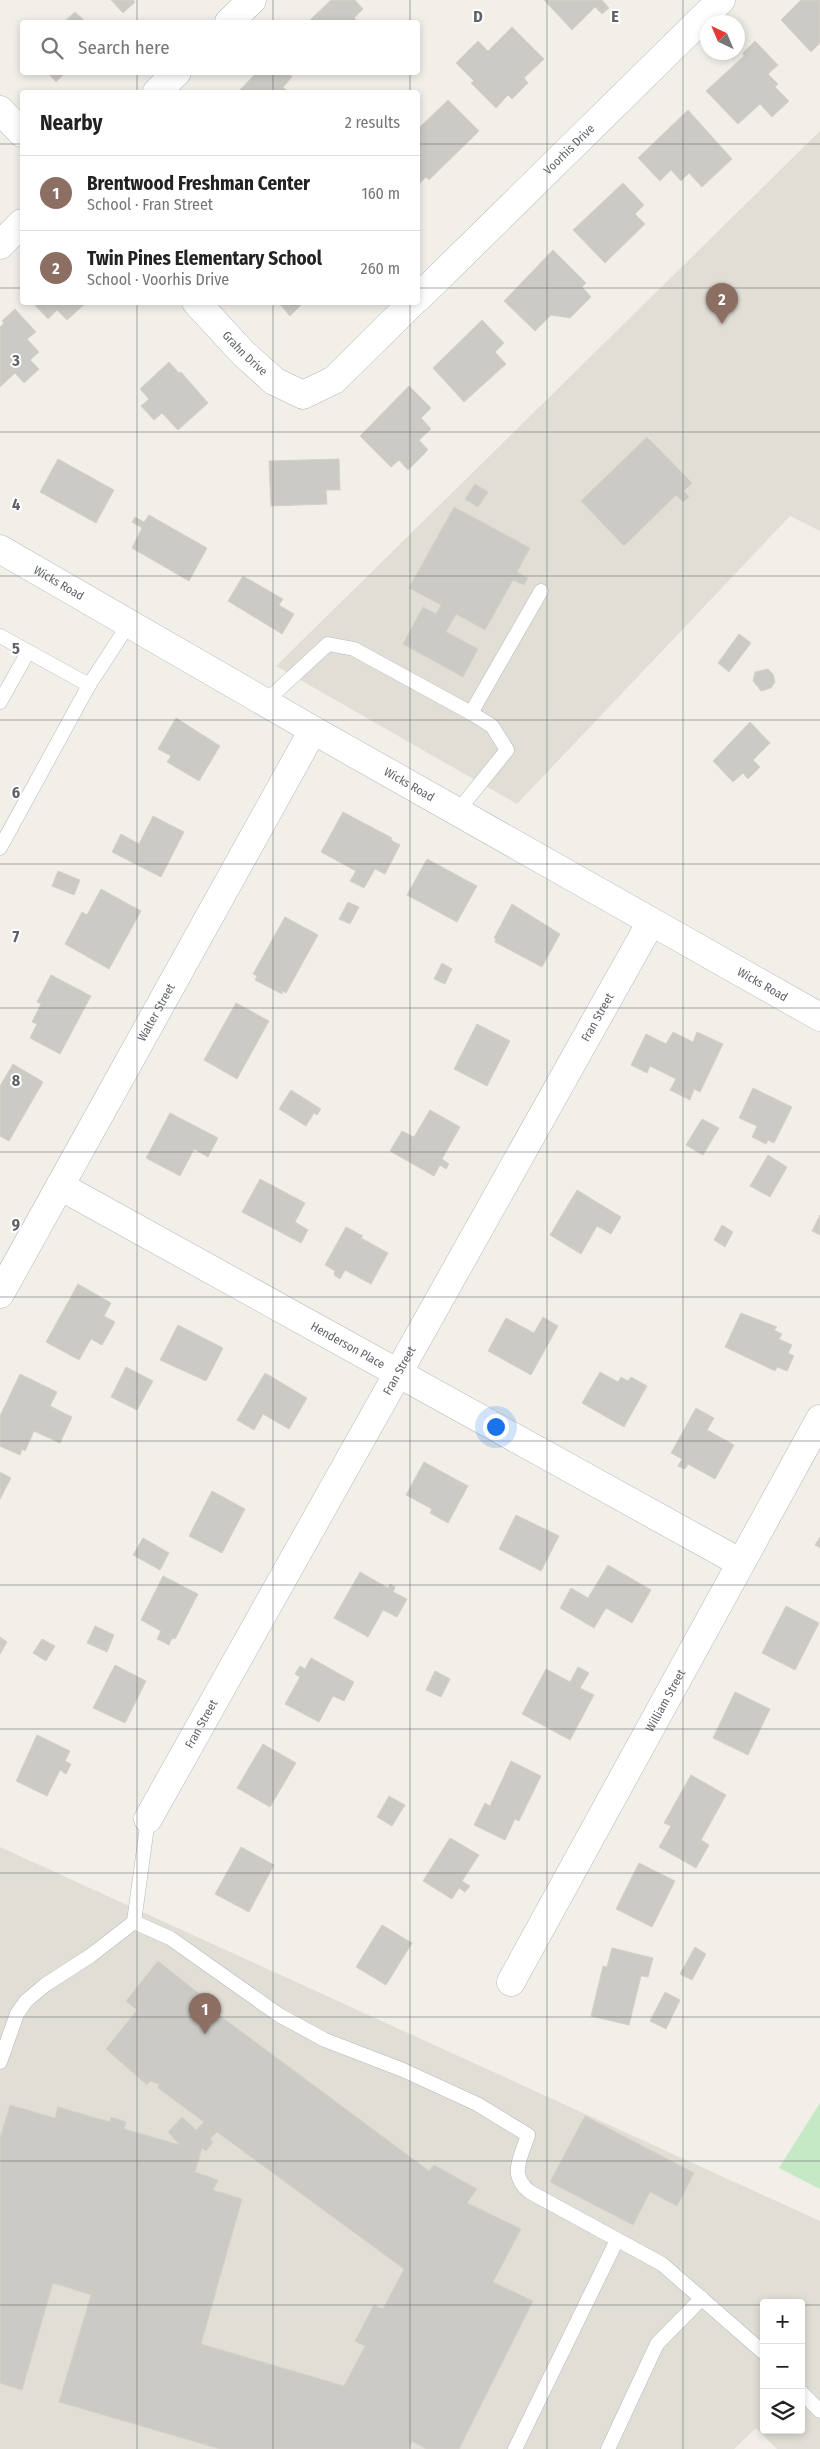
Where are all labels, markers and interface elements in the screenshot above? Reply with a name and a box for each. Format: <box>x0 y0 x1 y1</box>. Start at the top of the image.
text: D <box>473 7 483 26</box>
text: E <box>611 7 619 26</box>
north arrow <box>700 15 745 60</box>
search box <box>20 20 420 75</box>
icon: search <box>38 34 66 62</box>
text: Search here <box>78 36 170 59</box>
text: Nearby <box>40 110 102 136</box>
text: 2 results <box>345 113 400 132</box>
street label: Voorhis Drive <box>541 121 597 177</box>
text: Brentwood Freshman Center <box>87 172 310 195</box>
text: 1 <box>53 184 59 203</box>
text: 160 m <box>361 184 400 203</box>
text: School · Fran Street <box>87 195 213 214</box>
text: Twin Pines Elementary School <box>87 247 322 270</box>
text: 2 <box>52 259 60 278</box>
text: 260 m <box>361 259 400 278</box>
text: School · Voorhis Drive <box>87 270 229 289</box>
pin: 2 <box>706 283 738 324</box>
street label: Grahn Drive <box>219 328 270 379</box>
text: 3 <box>11 351 20 370</box>
text: 4 <box>12 495 20 514</box>
street label: Wicks Road <box>31 563 86 603</box>
text: 5 <box>12 639 20 658</box>
street label: Wicks Road <box>381 765 437 804</box>
text: 6 <box>12 783 20 802</box>
text: 7 <box>13 927 20 946</box>
street label: Wicks Road <box>735 965 790 1004</box>
street label: Walter Street <box>135 981 178 1044</box>
street label: Fran Street <box>578 991 617 1044</box>
text: 8 <box>12 1071 21 1090</box>
text: 9 <box>12 1215 20 1234</box>
street label: Henderson Place <box>308 1319 387 1371</box>
street label: Fran Street <box>380 1344 419 1397</box>
your location <box>483 1414 509 1440</box>
street label: William Street <box>643 1667 688 1734</box>
street label: Fran Street <box>182 1697 220 1751</box>
pin: 1 <box>189 1993 221 2034</box>
map controls <box>760 2299 805 2434</box>
button: + <box>760 2299 805 2344</box>
button: − <box>760 2344 805 2389</box>
button: layers <box>760 2389 805 2434</box>

